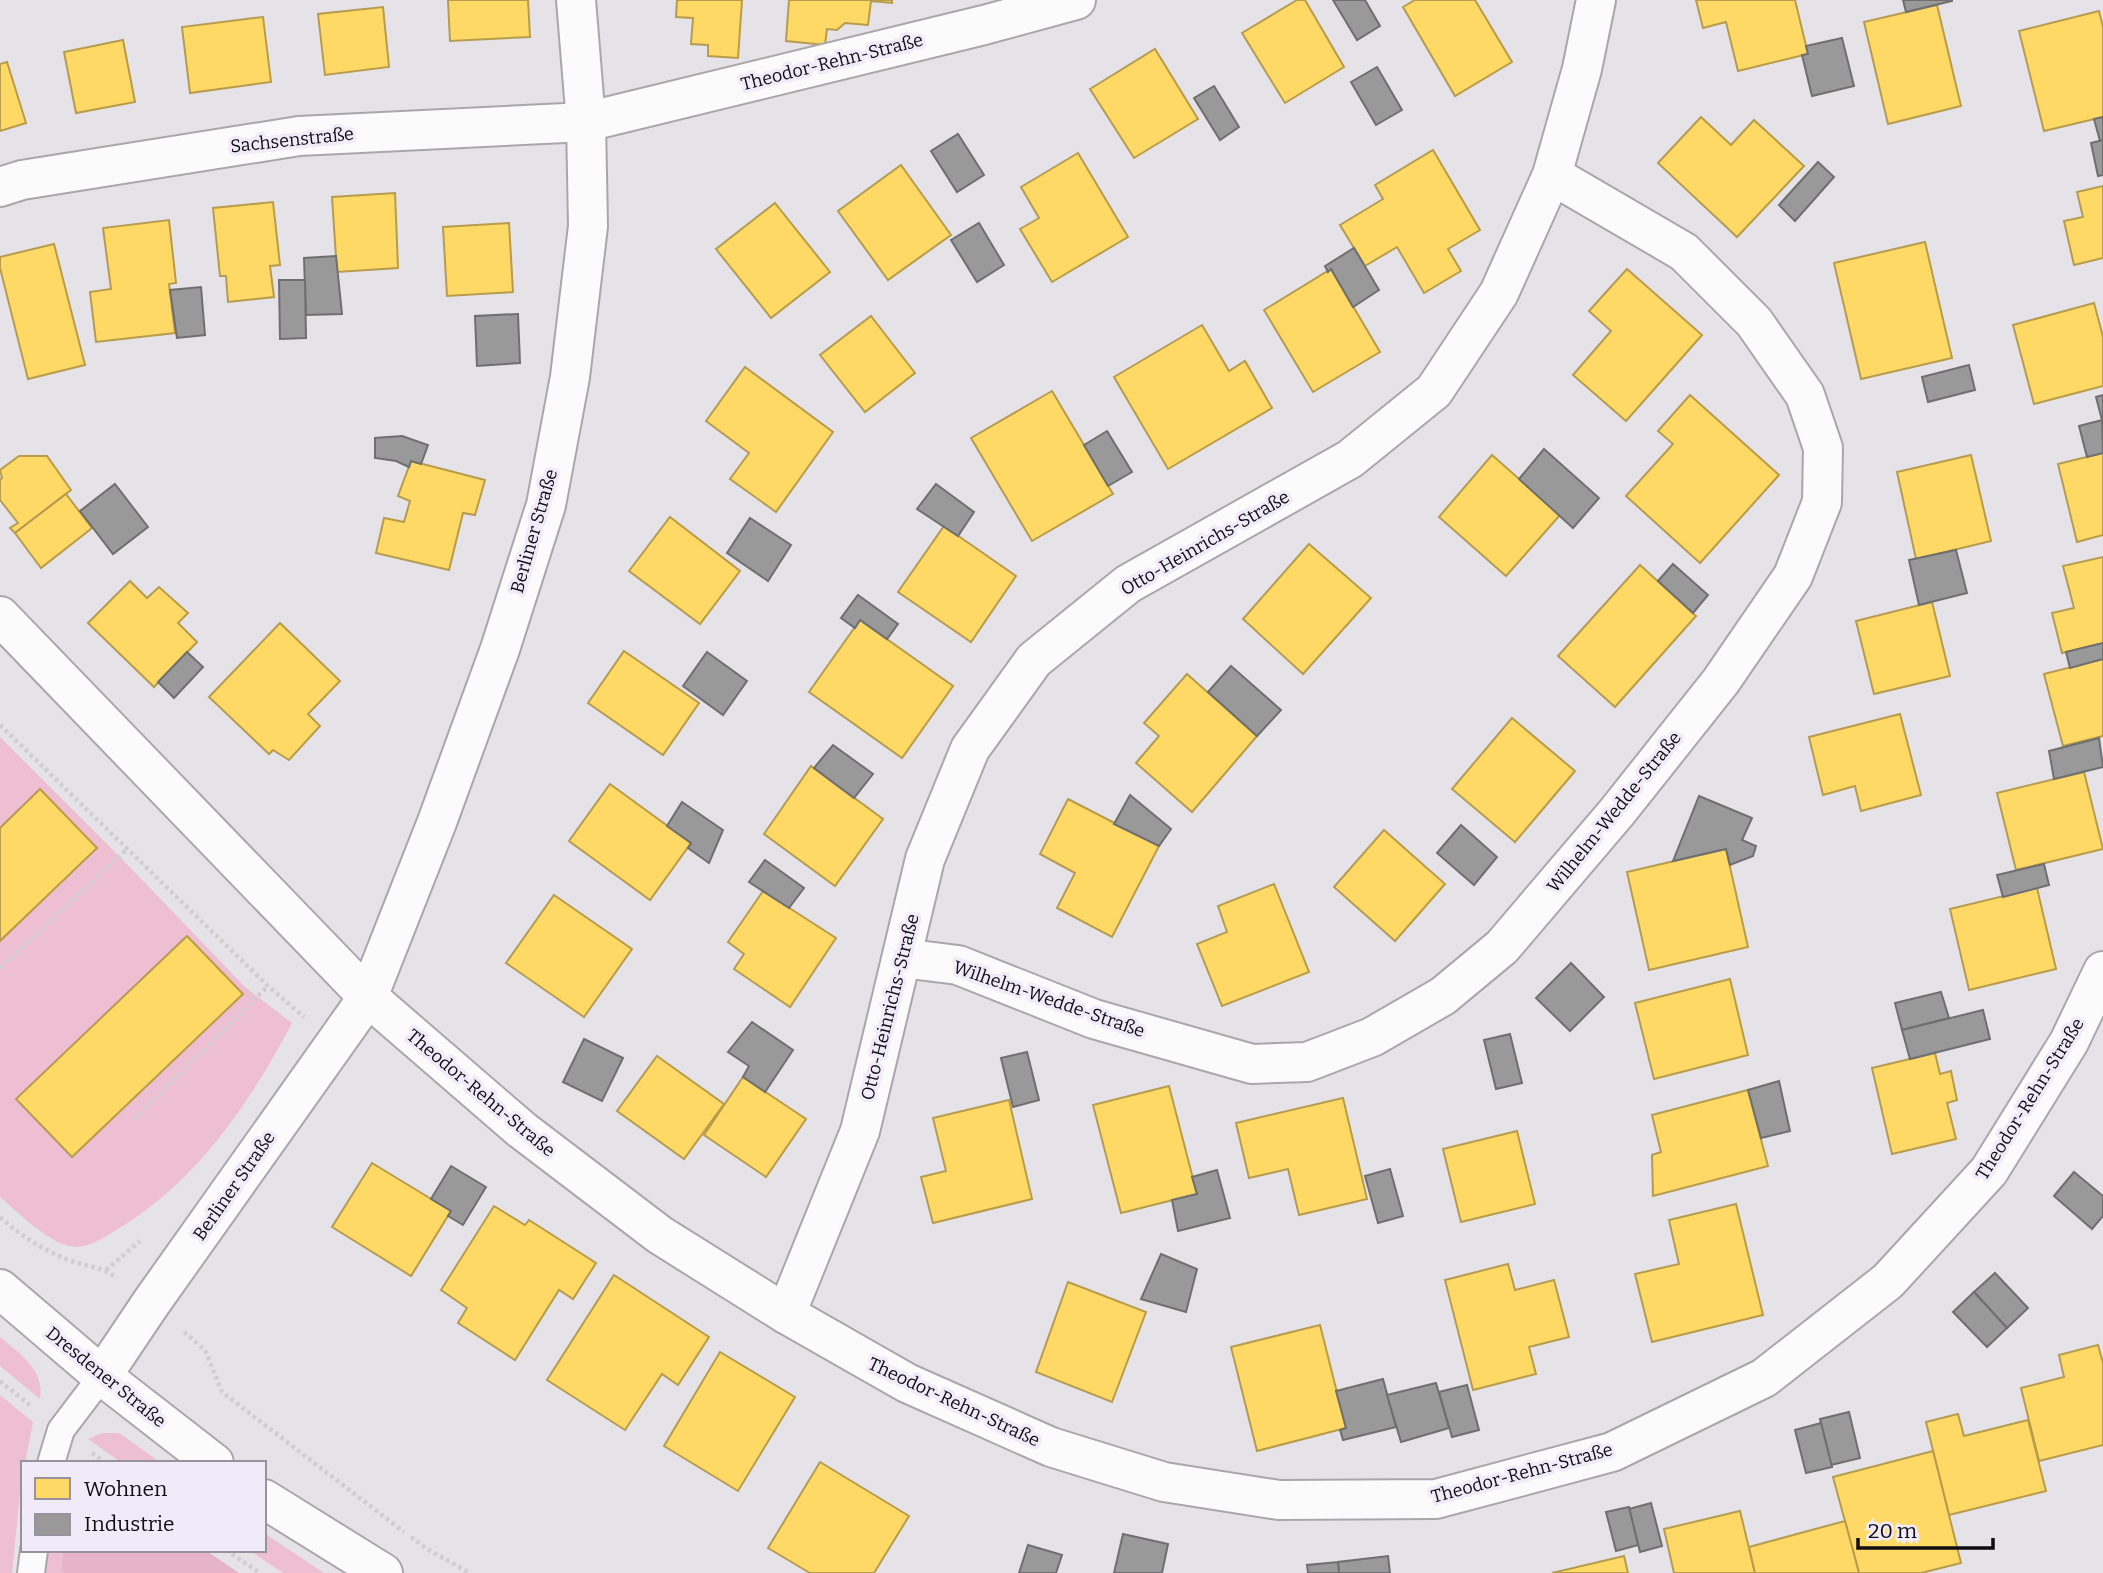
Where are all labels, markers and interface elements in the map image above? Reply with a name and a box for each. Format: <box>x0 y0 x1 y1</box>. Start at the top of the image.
street label: Theodor-Rehn-Straße <box>739 29 925 95</box>
street label: Sachsenstraße <box>229 123 355 157</box>
street label: Berliner Straße <box>506 466 562 596</box>
street label: Otto-Heinrichs-Straße <box>1117 486 1293 600</box>
street label: Wilhelm-Wedde-Straße <box>1542 727 1686 897</box>
street label: Otto-Heinrichs-Straße <box>856 912 924 1102</box>
street label: Wilhelm-Wedde-Straße <box>950 956 1148 1042</box>
street label: Theodor-Rehn-Straße <box>1971 1014 2089 1184</box>
street label: Theodor-Rehn-Straße <box>402 1025 560 1161</box>
street label: Berliner Straße <box>188 1127 280 1245</box>
street label: Dresdener Straße <box>42 1322 170 1432</box>
street label: Theodor-Rehn-Straße <box>865 1353 1043 1451</box>
street label: Theodor-Rehn-Straße <box>1429 1438 1615 1508</box>
legend <box>21 1461 266 1552</box>
text: Wohnen <box>84 1476 167 1502</box>
scale bar <box>1858 1506 1993 1550</box>
text: Industrie <box>84 1511 175 1537</box>
text: 20 m <box>1868 1518 1917 1544</box>

